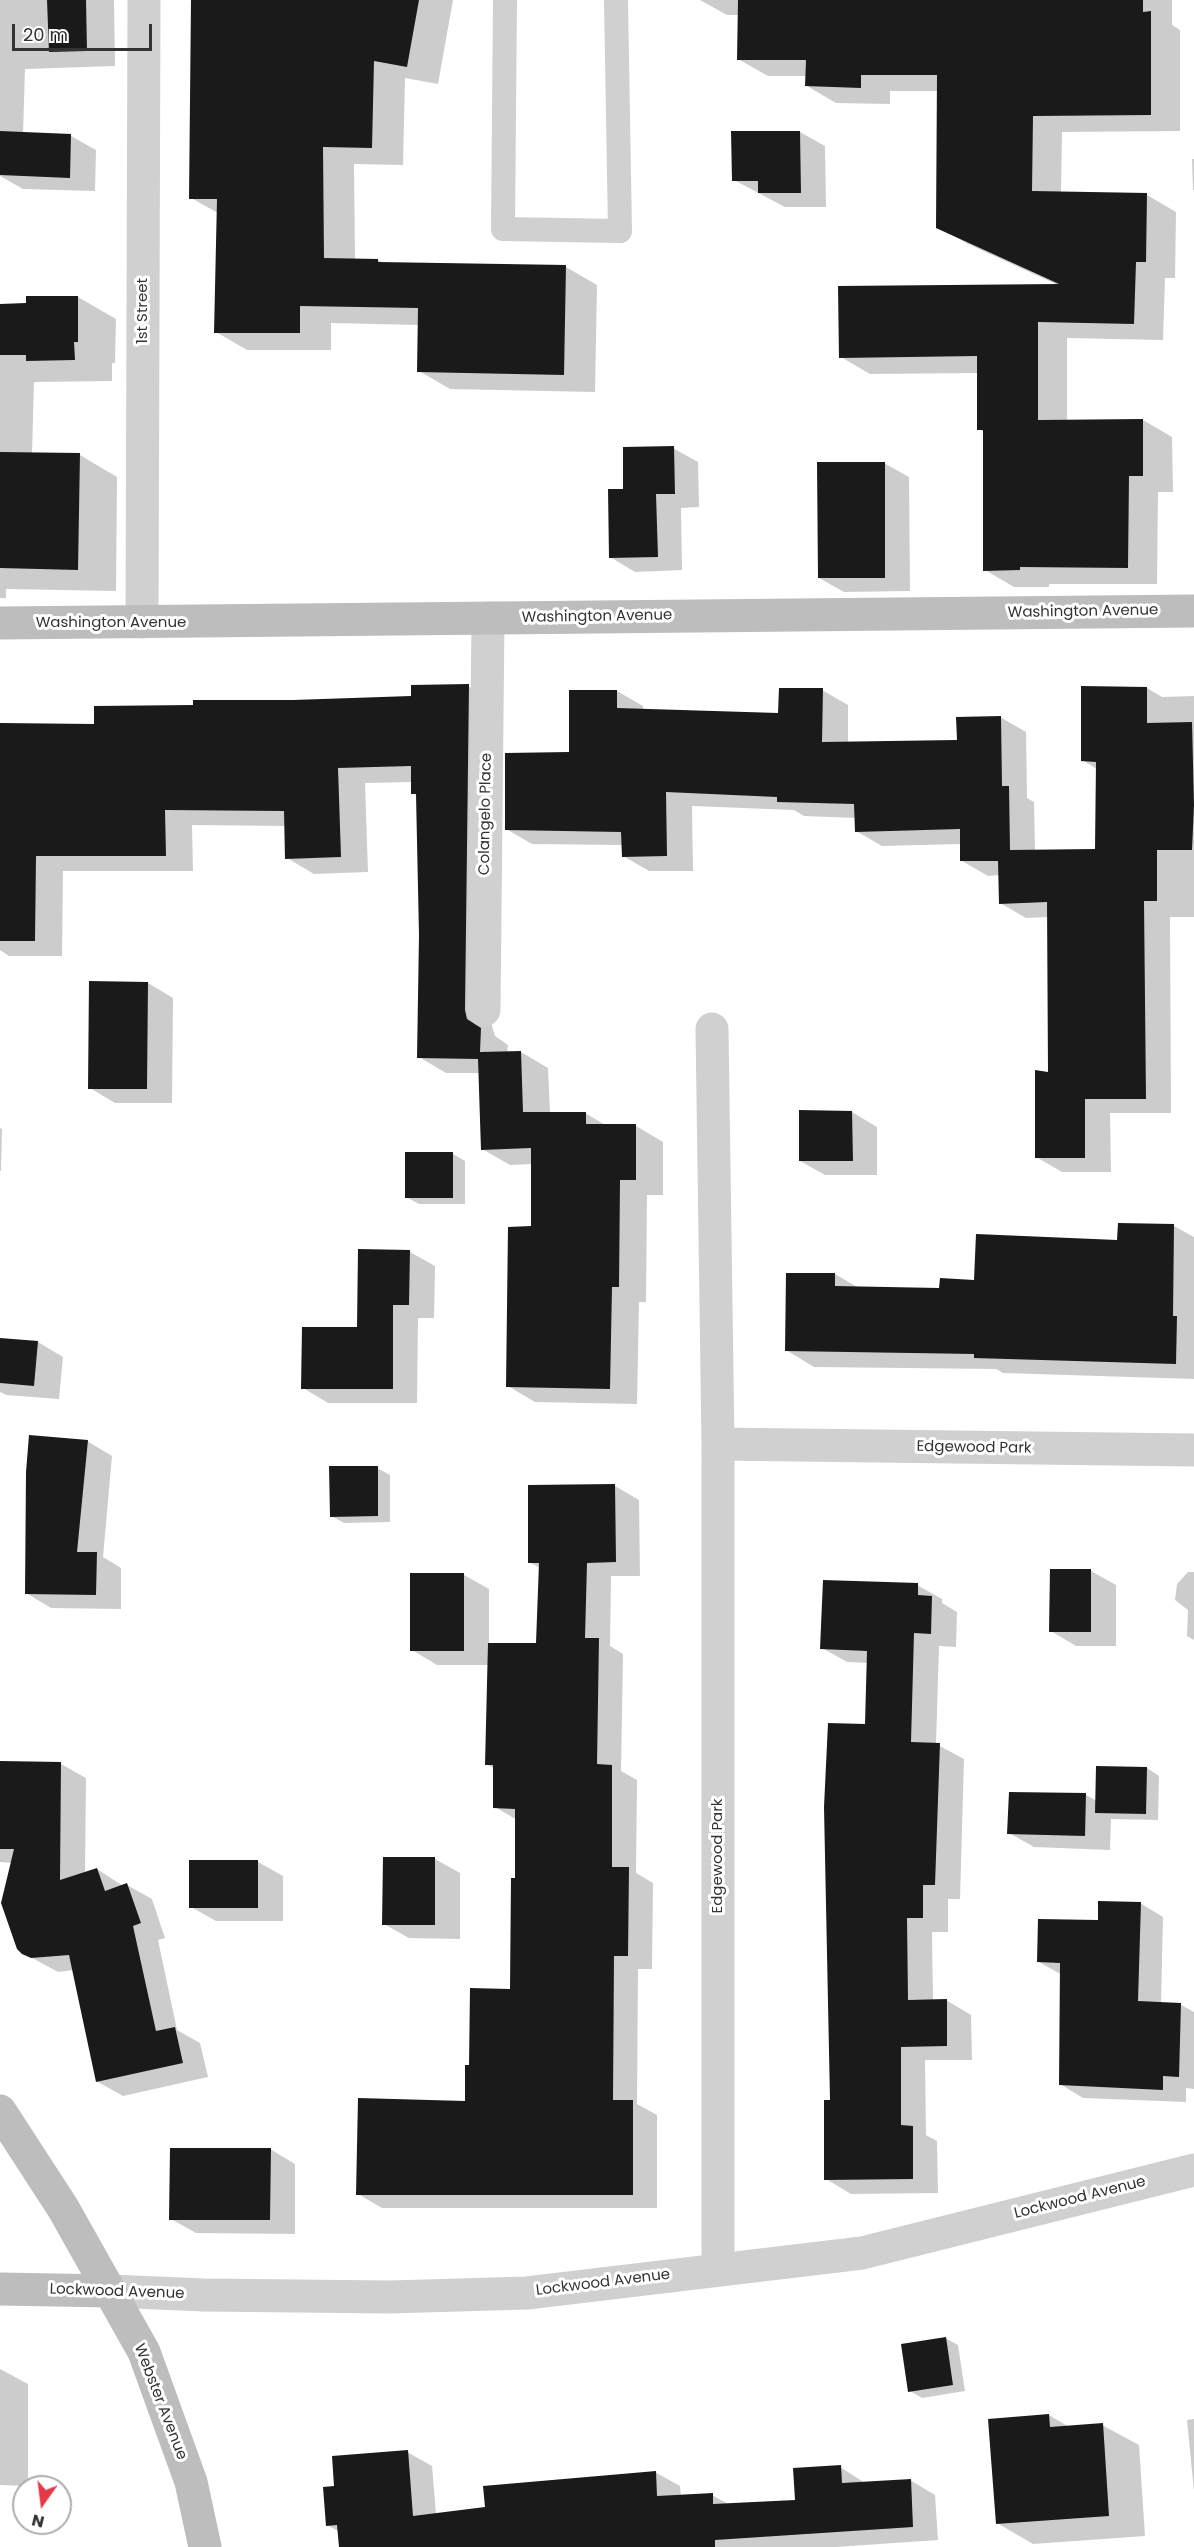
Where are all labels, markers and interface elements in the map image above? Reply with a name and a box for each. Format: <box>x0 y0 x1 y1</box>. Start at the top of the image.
scale bar <box>15 12 154 50</box>
text: 20 m <box>23 22 68 47</box>
street label: 1st Street <box>134 278 152 344</box>
street label: Washington Avenue <box>1008 602 1158 622</box>
street label: Washington Avenue <box>522 607 672 627</box>
street label: Washington Avenue <box>36 614 186 632</box>
street label: Colangelo Place <box>476 753 496 875</box>
street label: Edgewood Park <box>916 1438 1032 1458</box>
street label: Edgewood Park <box>709 1798 727 1914</box>
street label: Lockwood Avenue <box>1012 2173 1148 2223</box>
street label: Lockwood Avenue <box>535 2266 671 2300</box>
street label: Lockwood Avenue <box>49 2281 185 2303</box>
street label: Webster Avenue <box>130 2342 190 2462</box>
north arrow <box>12 2475 72 2535</box>
text: N <box>29 2508 47 2534</box>

